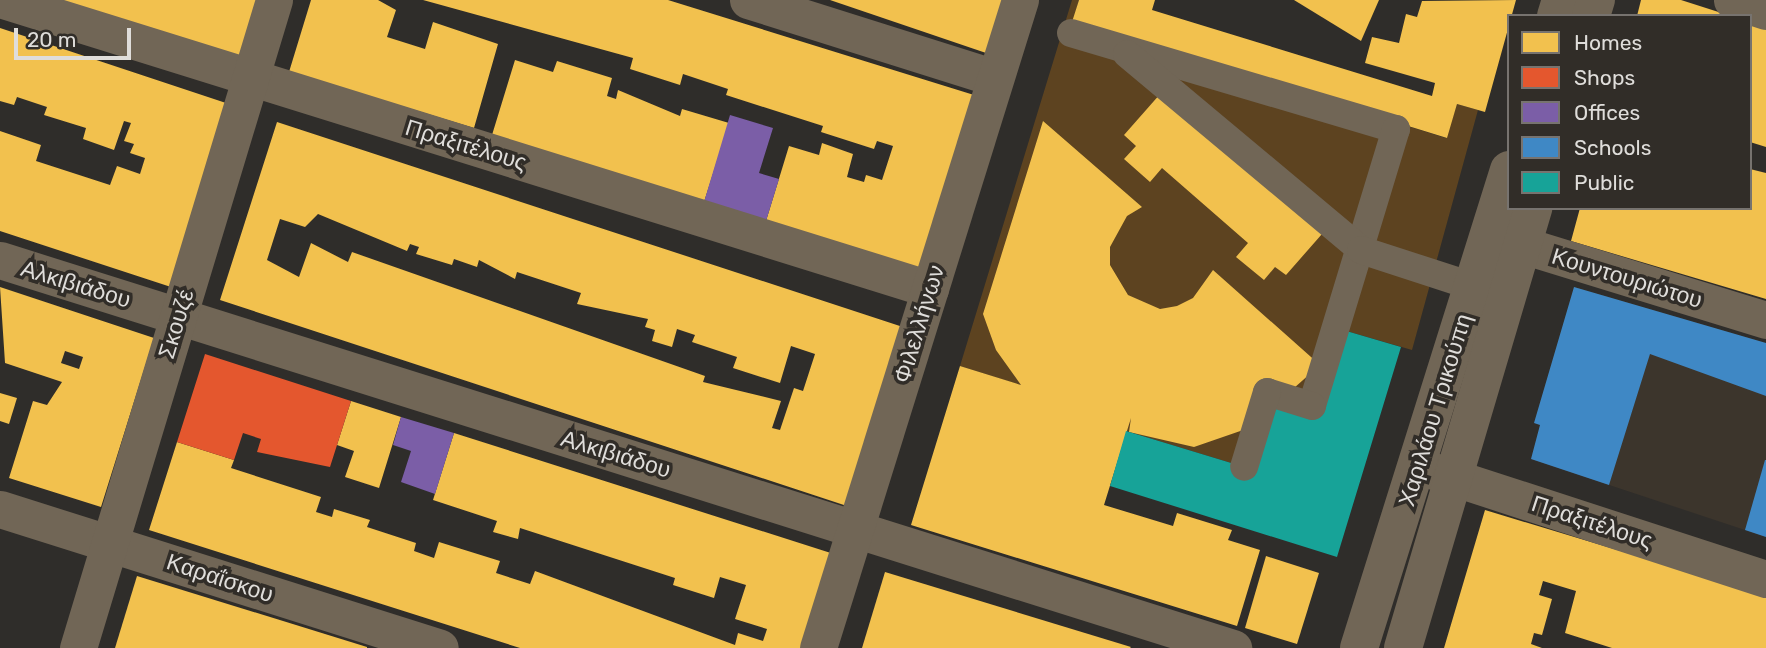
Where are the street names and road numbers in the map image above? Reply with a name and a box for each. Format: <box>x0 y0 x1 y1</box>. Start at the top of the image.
street label: Πραξιτέλους <box>402 113 530 177</box>
street label: Κουντουριώτου <box>1548 242 1706 314</box>
street label: Αλκιβιάδου <box>18 254 134 314</box>
street label: Φιλελλήνων <box>888 262 950 386</box>
street label: Σκουζέ <box>152 286 200 362</box>
street label: Χαριλάου Τρικούπη <box>1393 310 1477 510</box>
street label: Αλκιβιάδου <box>558 424 674 484</box>
street label: Πραξιτέλους <box>1528 490 1656 554</box>
street label: Καραΐσκου <box>163 548 277 608</box>

